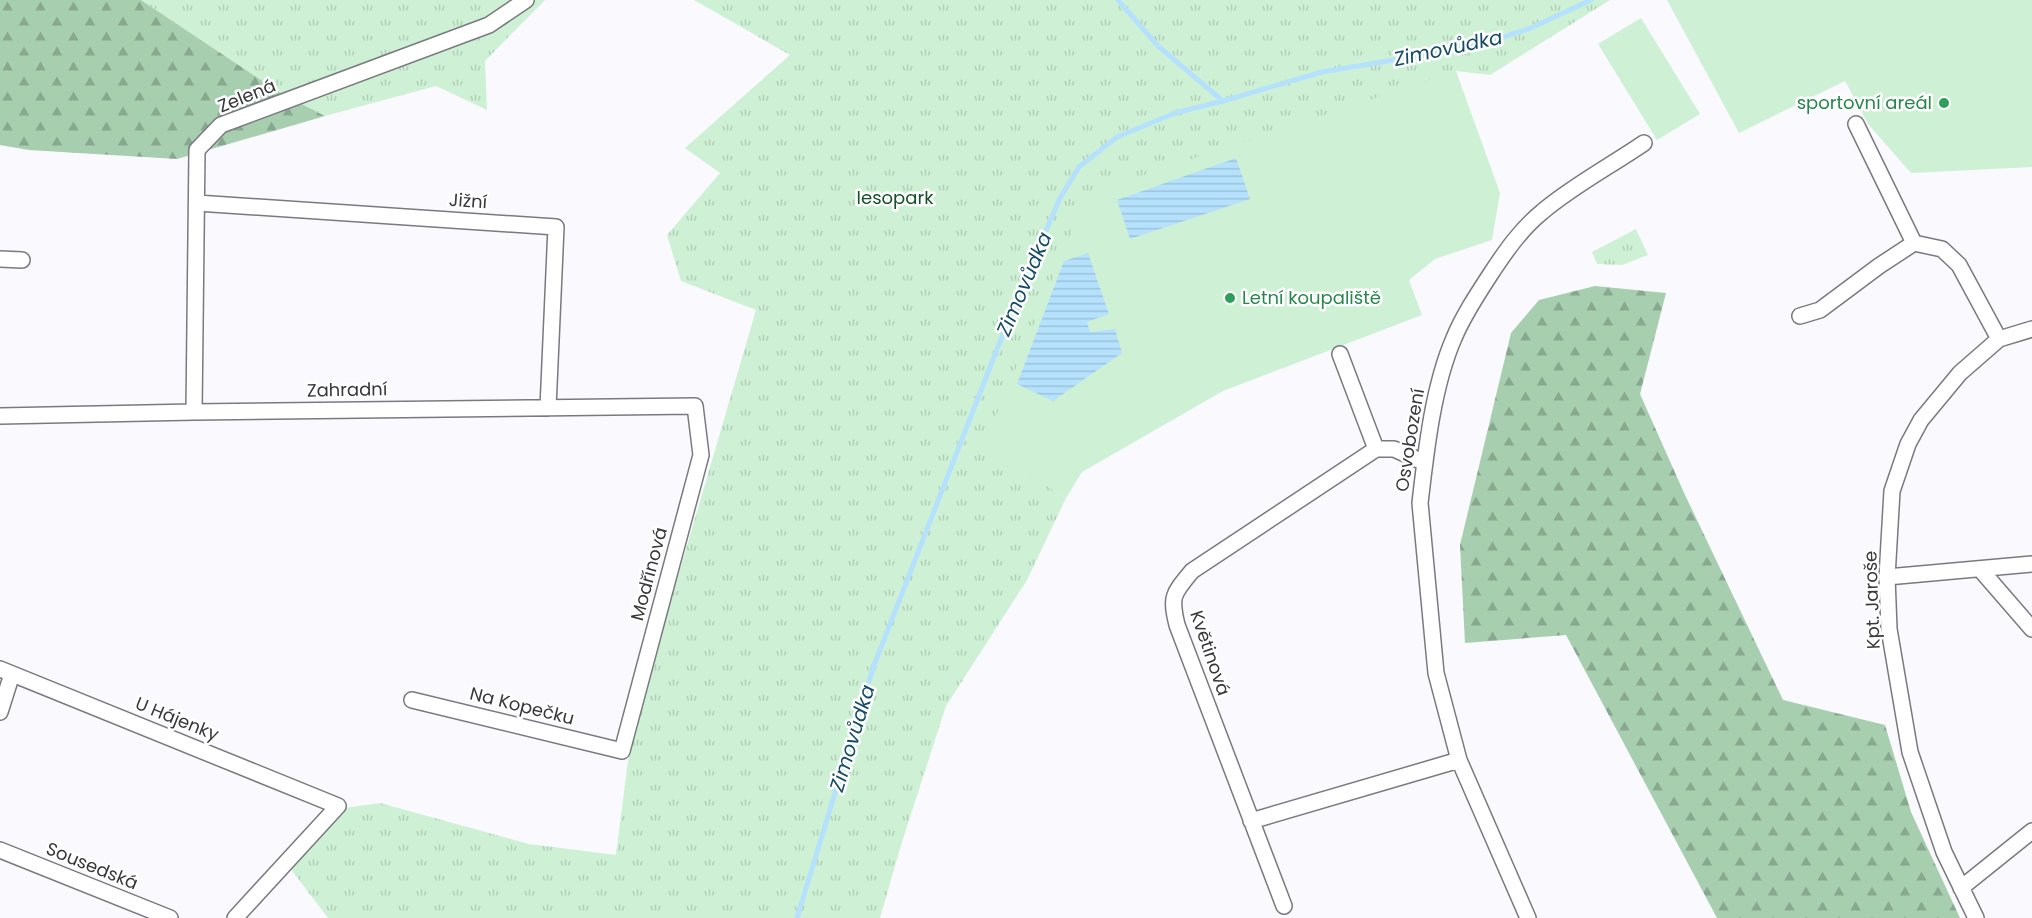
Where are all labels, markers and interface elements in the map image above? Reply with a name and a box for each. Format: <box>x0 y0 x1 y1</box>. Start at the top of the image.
water label: Zimovůdka <box>1390 23 1505 73</box>
street label: Zelená <box>214 73 279 118</box>
place label: sportovní areál <box>1797 90 1932 115</box>
marker: sportovní areál <box>1937 96 1951 110</box>
park label: lesopark <box>857 185 934 210</box>
street label: Jižní <box>448 187 488 214</box>
water label: Zimovůdka <box>989 228 1058 341</box>
place label: Letní koupaliště <box>1242 285 1381 310</box>
marker: Letní koupaliště <box>1223 291 1237 305</box>
street label: Zahradní <box>307 376 387 403</box>
street label: Osvobození <box>1389 387 1430 493</box>
street label: Modřínová <box>624 524 673 623</box>
street label: Kpt. Jaroše <box>1857 550 1886 650</box>
street label: Květinová <box>1184 607 1237 699</box>
street label: Na Kopečku <box>467 680 577 731</box>
water label: Zimovůdka <box>822 681 882 796</box>
street label: U Hájenky <box>132 690 223 747</box>
street label: Sousedská <box>42 836 142 895</box>

